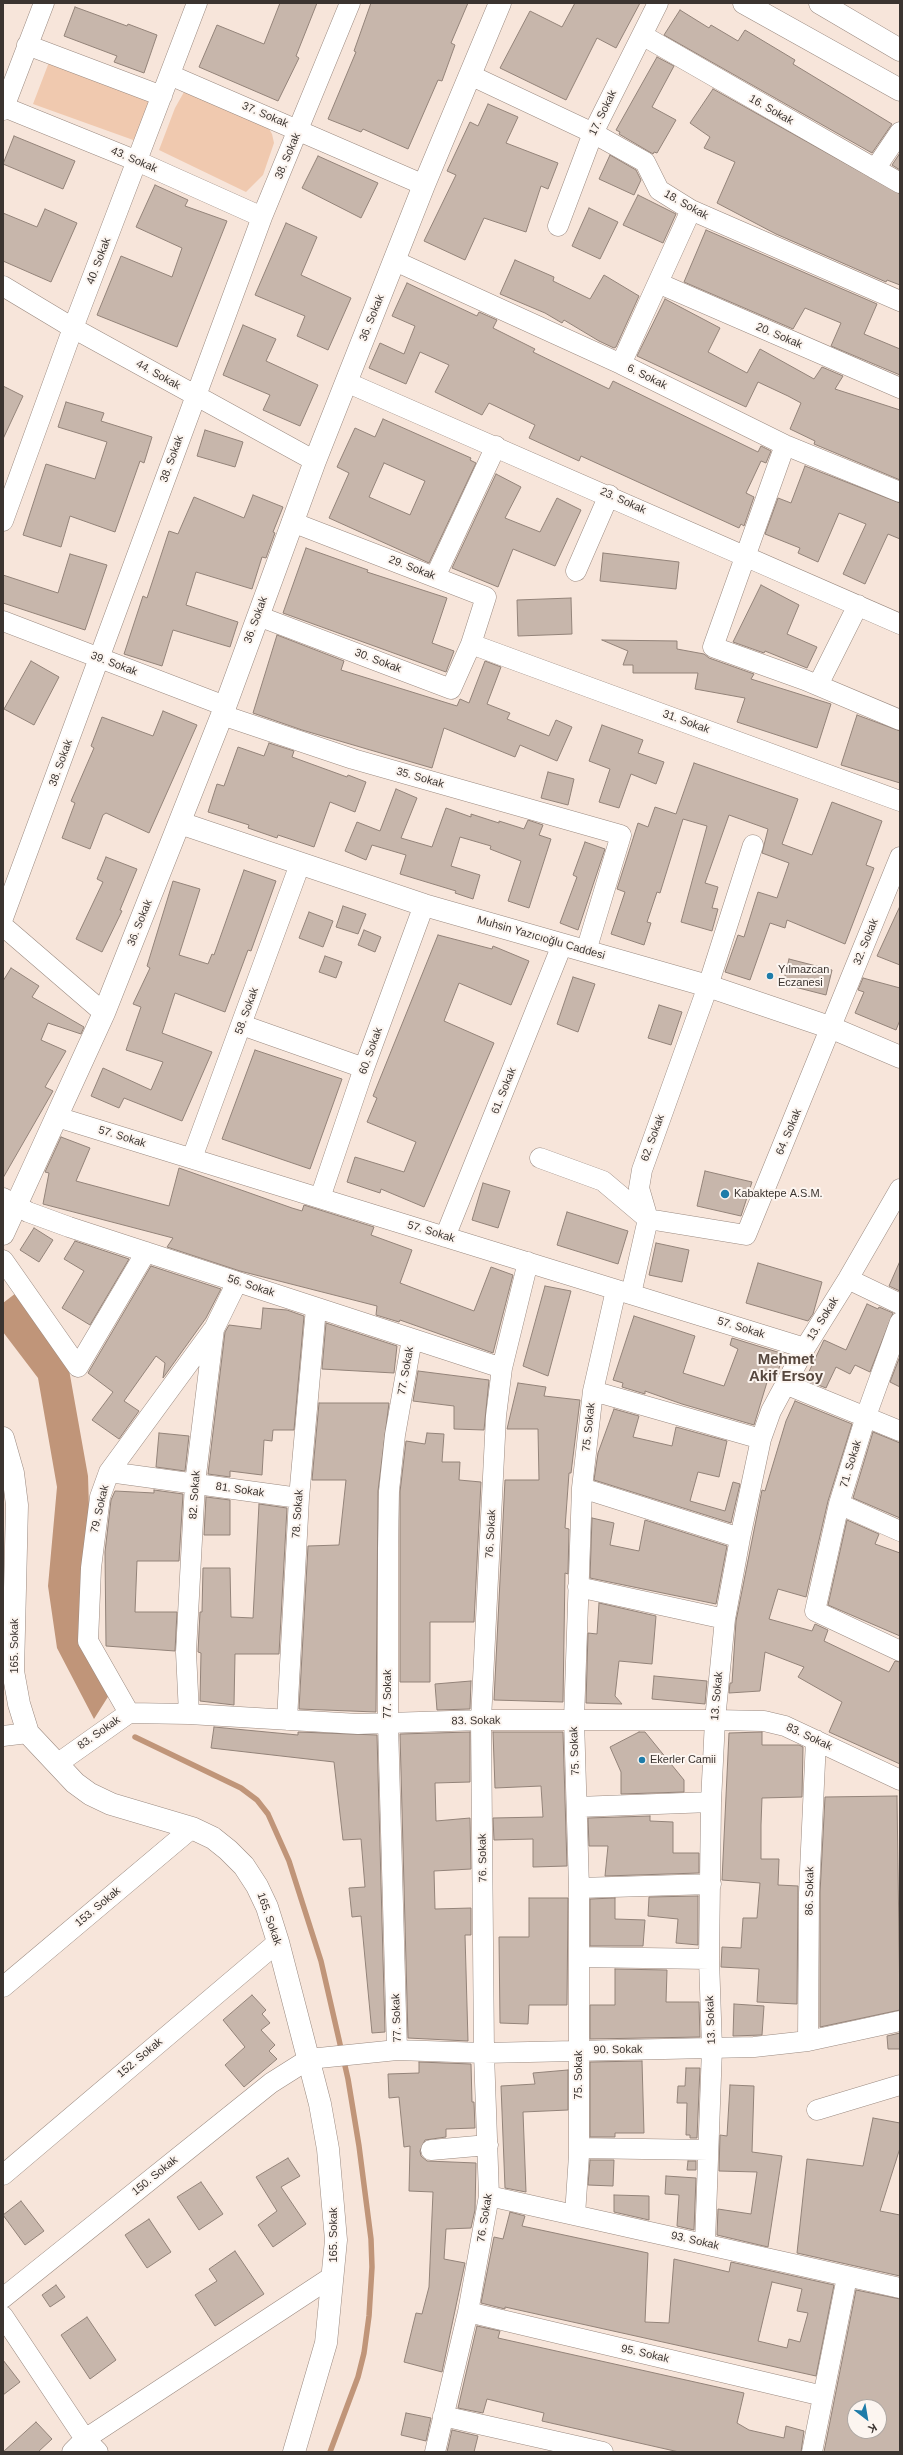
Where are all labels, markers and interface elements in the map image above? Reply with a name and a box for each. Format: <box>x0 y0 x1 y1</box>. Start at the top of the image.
street label: 17. Sokak <box>586 88 620 138</box>
street label: 16. Sokak <box>747 92 795 128</box>
street label: 37. Sokak <box>240 99 290 131</box>
street label: 38. Sokak <box>272 131 304 181</box>
street label: 43. Sokak <box>109 144 159 176</box>
street label: 18. Sokak <box>661 187 711 223</box>
street label: 40. Sokak <box>84 236 114 286</box>
street label: 36. Sokak <box>357 293 387 343</box>
street label: 20. Sokak <box>754 320 804 352</box>
street label: 44. Sokak <box>133 357 183 393</box>
street label: 6. Sokak <box>625 362 669 392</box>
street label: 38. Sokak <box>157 434 187 484</box>
street label: 23. Sokak <box>598 485 648 517</box>
street label: 29. Sokak <box>387 553 437 583</box>
street label: 36. Sokak <box>241 595 271 645</box>
street label: 30. Sokak <box>353 646 403 676</box>
street label: 39. Sokak <box>89 649 139 679</box>
street label: 31. Sokak <box>661 707 711 737</box>
street label: 38. Sokak <box>46 738 76 788</box>
street label: 35. Sokak <box>395 765 445 791</box>
street label: 36. Sokak <box>125 898 155 948</box>
street label: Muhsin Yazıcıoğlu Caddesi <box>476 913 606 963</box>
street label: 32. Sokak <box>851 917 881 967</box>
place label: Yılmazcan Eczanesi <box>778 963 829 989</box>
marker: Yılmazcan Eczanesi <box>765 971 775 981</box>
street label: 58. Sokak <box>232 986 262 1036</box>
street label: 60. Sokak <box>356 1026 386 1076</box>
street label: 61. Sokak <box>489 1066 519 1116</box>
street label: 64. Sokak <box>773 1107 805 1157</box>
street label: 62. Sokak <box>638 1113 668 1163</box>
street label: 57. Sokak <box>97 1124 147 1150</box>
place label: Kabaktepe A.S.M. <box>734 1187 823 1201</box>
marker: Kabaktepe A.S.M. <box>719 1188 731 1200</box>
street label: 57. Sokak <box>406 1219 456 1245</box>
street label: 56. Sokak <box>226 1272 276 1300</box>
street label: 13. Sokak <box>804 1295 842 1343</box>
street label: 57. Sokak <box>716 1315 766 1341</box>
street label: 77. Sokak <box>395 1346 417 1396</box>
district label: Mehmet Akif Ersoy <box>749 1351 823 1386</box>
street label: 75. Sokak <box>580 1402 598 1452</box>
street label: 71. Sokak <box>838 1439 864 1489</box>
street label: 82. Sokak <box>187 1470 203 1520</box>
street label: 81. Sokak <box>215 1480 265 1500</box>
street label: 79. Sokak <box>88 1484 112 1534</box>
street label: 78. Sokak <box>290 1489 306 1539</box>
street label: 76. Sokak <box>483 1509 499 1559</box>
street label: 165. Sokak <box>8 1618 22 1674</box>
street label: 77. Sokak <box>381 1670 395 1718</box>
street label: 13. Sokak <box>708 1671 726 1721</box>
street label: 83. Sokak <box>75 1714 123 1752</box>
street label: 83. Sokak <box>451 1714 501 1728</box>
street label: 83. Sokak <box>784 1721 834 1753</box>
street label: 75. Sokak <box>568 1726 582 1776</box>
place label: Ekerler Camii <box>650 1753 716 1767</box>
marker: Ekerler Camii <box>637 1755 647 1765</box>
street label: 76. Sokak <box>476 1833 490 1883</box>
street label: 86. Sokak <box>803 1866 817 1916</box>
street label: 153. Sokak <box>73 1884 123 1930</box>
street label: 165. Sokak <box>254 1891 284 1947</box>
street label: 77. Sokak <box>390 1993 404 2043</box>
street label: 13. Sokak <box>704 1995 718 2045</box>
street label: 152. Sokak <box>115 2035 165 2081</box>
street label: 90. Sokak <box>593 2043 643 2057</box>
street label: 75. Sokak <box>572 2051 586 2099</box>
street label: 150. Sokak <box>129 2154 181 2198</box>
street label: 76. Sokak <box>475 2193 495 2243</box>
street label: 165. Sokak <box>327 2207 341 2263</box>
street label: 93. Sokak <box>670 2229 720 2253</box>
street label: 95. Sokak <box>620 2342 670 2366</box>
north arrow <box>847 2399 887 2439</box>
text: K <box>866 2421 879 2436</box>

